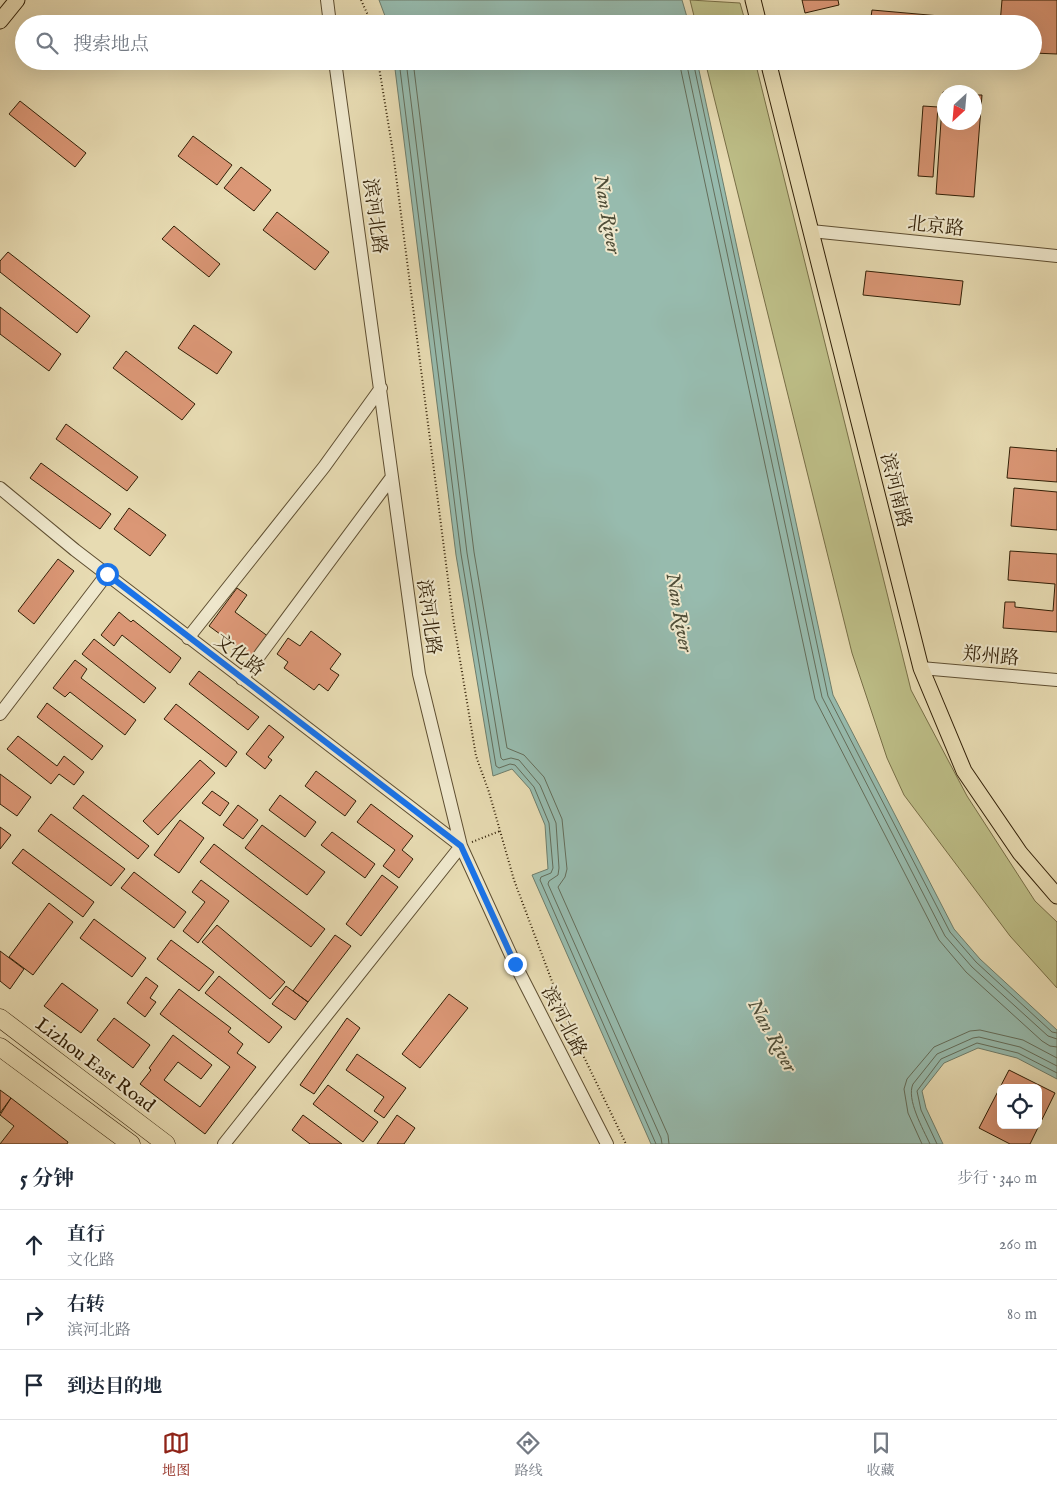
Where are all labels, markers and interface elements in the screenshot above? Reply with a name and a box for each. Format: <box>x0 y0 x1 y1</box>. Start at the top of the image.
search box <box>15 15 1042 70</box>
icon: search <box>33 29 61 57</box>
text: 搜索地点 <box>73 33 149 57</box>
north arrow <box>937 85 982 130</box>
water label: Nan River <box>587 173 626 257</box>
street label: 滨河北路 <box>357 177 391 256</box>
street label: 北京路 <box>906 212 965 242</box>
street label: 滨河南路 <box>874 451 916 530</box>
route start <box>96 563 119 586</box>
water label: Nan River <box>659 571 698 655</box>
street label: 滨河北路 <box>411 578 445 657</box>
street label: 文化路 <box>209 629 269 682</box>
street label: 郑州路 <box>961 643 1020 671</box>
route end <box>504 953 527 976</box>
street label: 滨河北路 <box>535 983 591 1061</box>
water label: Nan River <box>741 995 803 1078</box>
street label: Lizhou East Road <box>30 1013 160 1119</box>
map controls <box>997 1084 1042 1129</box>
button: locate <box>997 1084 1042 1129</box>
text: 5 分钟 <box>20 1166 74 1193</box>
text: 步行 · 340 m <box>957 1169 1037 1189</box>
text: 直行 <box>67 1223 105 1247</box>
icon: ahead <box>20 1231 48 1259</box>
text: 260 m <box>999 1235 1037 1255</box>
text: 文化路 <box>67 1251 115 1271</box>
text: 右转 <box>67 1293 105 1317</box>
icon: right <box>20 1301 48 1329</box>
text: 80 m <box>1007 1305 1037 1325</box>
text: 滨河北路 <box>67 1321 131 1341</box>
icon: arrive <box>20 1371 48 1399</box>
text: 到达目的地 <box>67 1375 162 1399</box>
tab: 地图 <box>162 1429 190 1480</box>
tab: 路线 <box>514 1429 542 1480</box>
tab: 收藏 <box>867 1429 895 1480</box>

